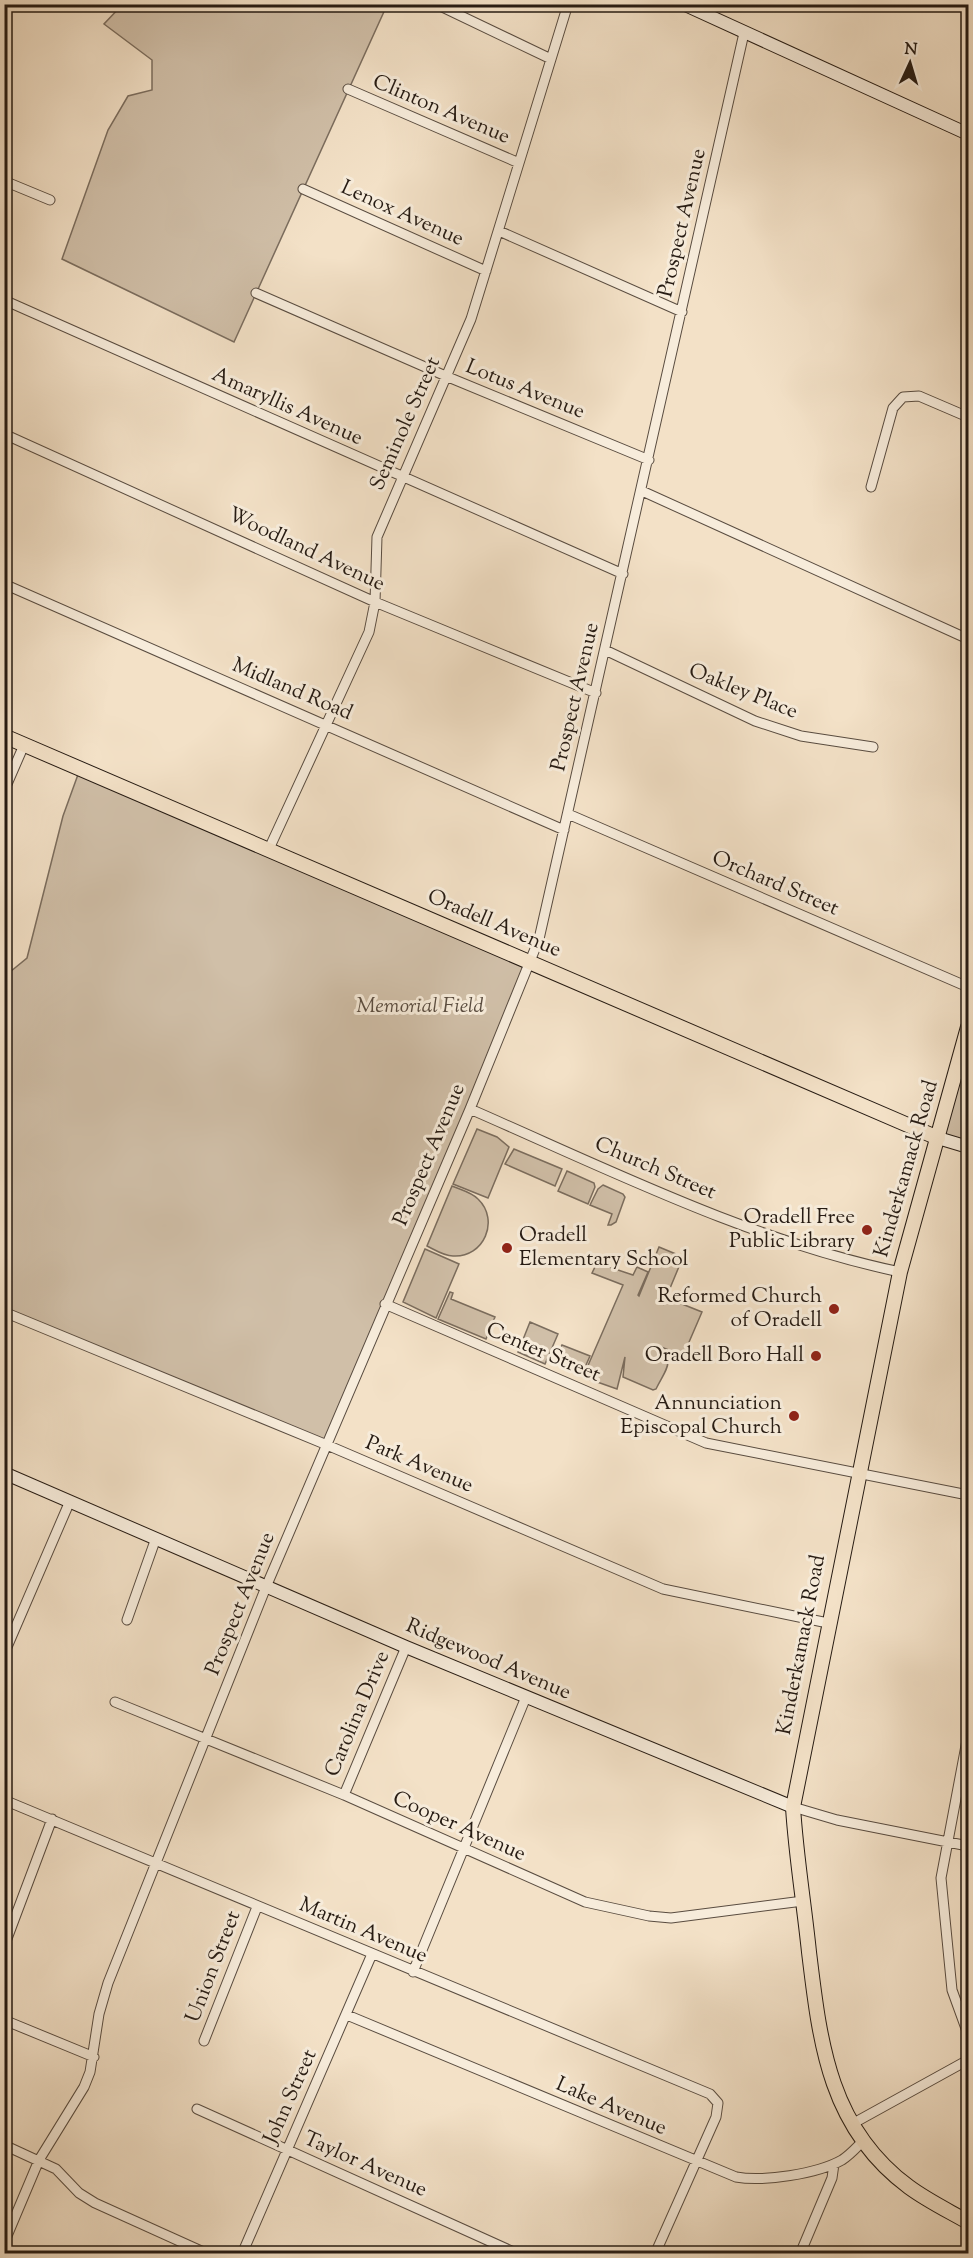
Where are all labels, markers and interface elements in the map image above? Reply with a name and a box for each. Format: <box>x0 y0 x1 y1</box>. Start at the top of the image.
north arrow <box>880 33 940 93</box>
text: N <box>904 39 918 62</box>
street label: Clinton Avenue <box>368 68 514 152</box>
street label: Prospect Avenue <box>651 146 715 300</box>
street label: Lenox Avenue <box>336 173 468 255</box>
street label: Seminole Street <box>363 352 449 496</box>
street label: Lotus Avenue <box>461 352 589 428</box>
street label: Amaryllis Avenue <box>207 360 367 454</box>
street label: Woodland Avenue <box>222 500 390 600</box>
street label: Prospect Avenue <box>544 620 608 774</box>
street label: Midland Road <box>227 651 357 729</box>
street label: Oakley Place <box>684 656 802 728</box>
street label: Orchard Street <box>707 844 843 924</box>
street label: Oradell Avenue <box>422 882 566 966</box>
park label: Memorial Field <box>356 992 484 1022</box>
street label: Kinderkamack Road <box>867 1077 947 1261</box>
street label: Prospect Avenue <box>387 1079 473 1231</box>
street label: Church Street <box>590 1130 720 1208</box>
place label: Oradell Free Public Library <box>729 1203 856 1257</box>
place label: Oradell Elementary School <box>519 1221 689 1275</box>
marker: Oradell Free Public Library <box>860 1223 874 1237</box>
marker: Oradell Elementary School <box>500 1241 514 1255</box>
place label: Reformed Church of Oradell <box>658 1282 822 1336</box>
marker: Reformed Church of Oradell <box>827 1302 841 1316</box>
street label: Center Street <box>481 1315 605 1391</box>
place label: Oradell Boro Hall <box>645 1341 804 1371</box>
marker: Oradell Boro Hall <box>809 1349 823 1363</box>
place label: Annunciation Episcopal Church <box>620 1389 782 1443</box>
marker: Annunciation Episcopal Church <box>787 1409 801 1423</box>
street label: Park Avenue <box>360 1429 478 1501</box>
street label: Prospect Avenue <box>199 1528 283 1680</box>
street label: Kinderkamack Road <box>770 1552 834 1738</box>
street label: Ridgewood Avenue <box>401 1612 575 1708</box>
street label: Carolina Drive <box>318 1646 398 1782</box>
street label: Cooper Avenue <box>388 1784 530 1870</box>
street label: Martin Avenue <box>294 1890 432 1972</box>
street label: Union Street <box>179 1907 249 2027</box>
street label: John Street <box>256 2045 325 2150</box>
street label: Lake Avenue <box>551 2070 671 2144</box>
street label: Taylor Avenue <box>298 2124 432 2206</box>

